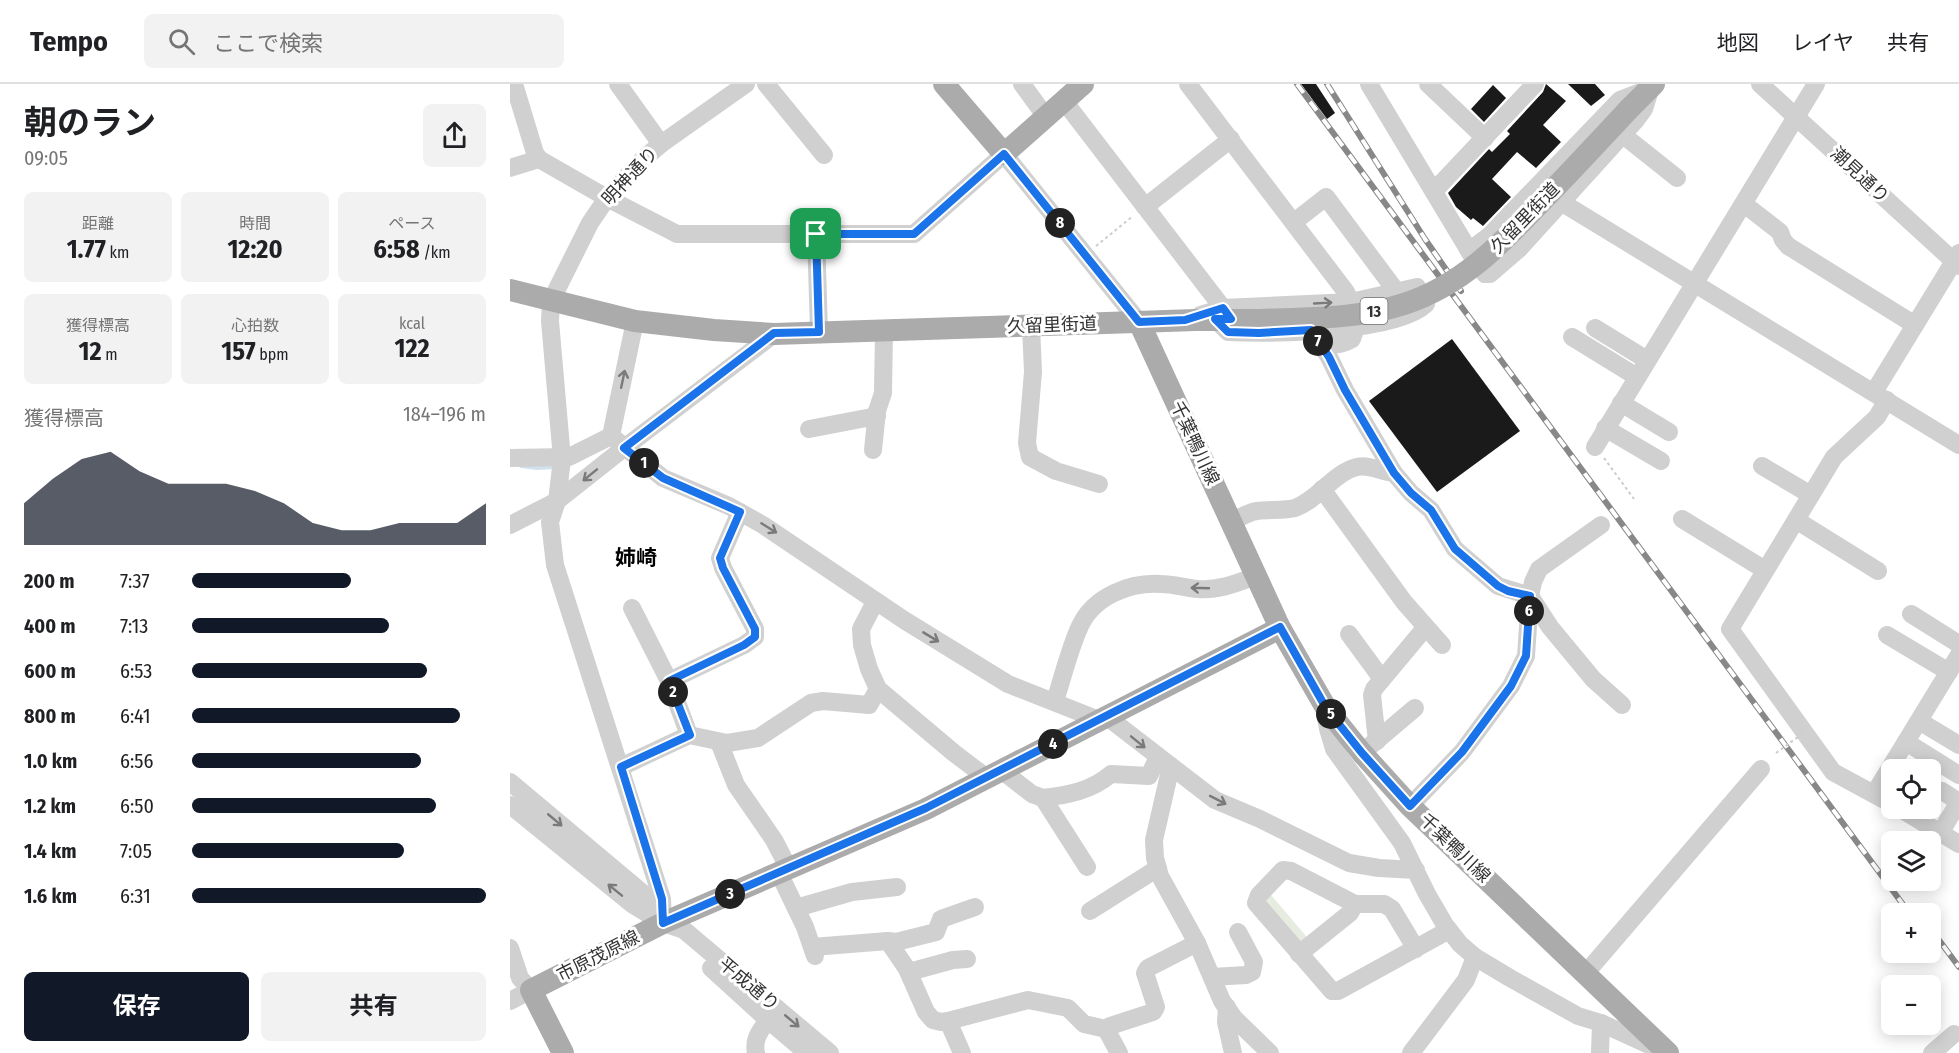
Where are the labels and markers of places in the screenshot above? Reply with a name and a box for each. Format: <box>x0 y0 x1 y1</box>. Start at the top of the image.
pin <box>790 208 841 259</box>
pin: 8 <box>1045 208 1075 238</box>
pin: 7 <box>1303 326 1333 356</box>
pin: 1 <box>629 448 659 478</box>
pin: 6 <box>1514 596 1544 626</box>
pin: 2 <box>658 677 688 707</box>
pin: 5 <box>1316 699 1346 729</box>
pin: 4 <box>1038 729 1068 759</box>
pin: 3 <box>715 879 745 909</box>

